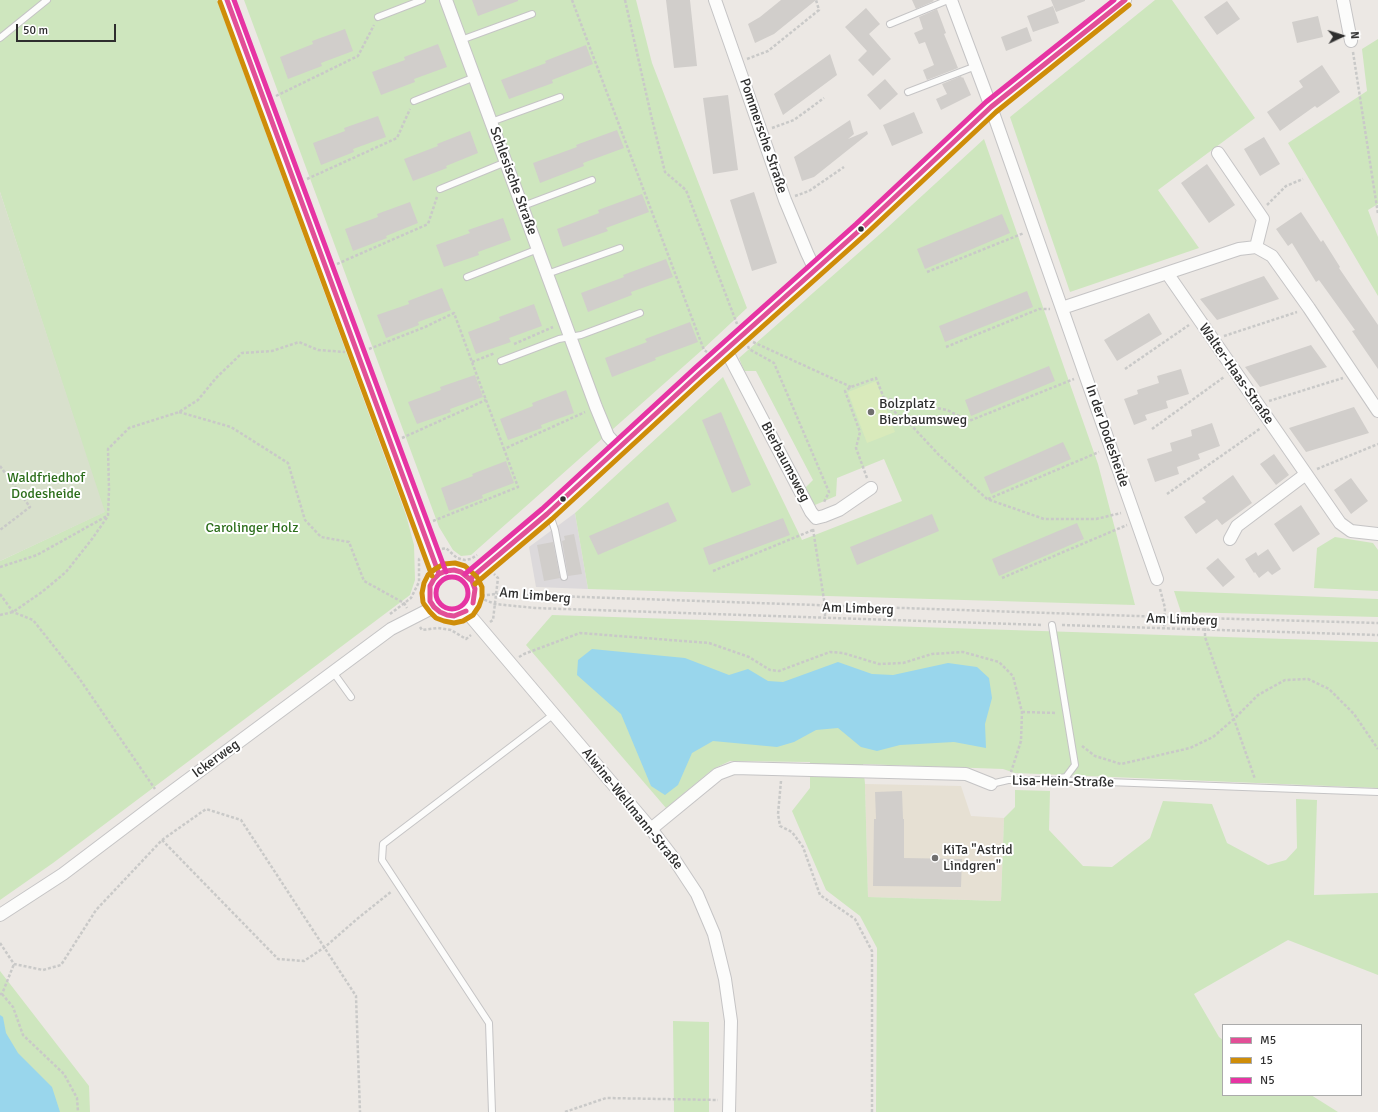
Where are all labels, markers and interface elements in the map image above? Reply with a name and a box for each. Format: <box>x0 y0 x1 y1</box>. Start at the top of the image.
scale bar <box>18 16 118 42</box>
north arrow <box>1322 16 1362 56</box>
text: 50 m <box>23 23 48 38</box>
text: N <box>1348 31 1361 39</box>
street label: Pommersche Straße <box>735 76 791 196</box>
street label: Schlesische Straße <box>486 125 540 237</box>
unlabelled marker <box>856 224 866 234</box>
street label: Walter-Haas-Straße <box>1195 320 1277 428</box>
street label: In der Dodesheide <box>1082 383 1132 489</box>
place label: Bolzplatz Bierbaumsweg <box>879 396 967 428</box>
marker: Bolzplatz Bierbaumsweg <box>866 407 876 417</box>
street label: Bierbaumsweg <box>757 419 813 505</box>
park label: Waldfriedhof Dodesheide <box>7 470 85 502</box>
unlabelled marker <box>558 494 568 504</box>
park label: Carolinger Holz <box>205 520 299 536</box>
street label: Am Limberg <box>499 585 571 607</box>
street label: Am Limberg <box>822 599 894 619</box>
street label: Am Limberg <box>1146 610 1218 630</box>
street label: Ickerweg <box>189 736 243 782</box>
street label: Alwine-Wellmann-Straße <box>578 745 686 873</box>
street label: Lisa-Hein-Straße <box>1012 773 1114 791</box>
place label: KiTa "Astrid Lindgren" <box>943 842 1013 874</box>
marker: KiTa "Astrid Lindgren" <box>930 853 940 863</box>
legend <box>1222 1024 1362 1096</box>
text: M5 <box>1260 1033 1276 1048</box>
text: 15 <box>1260 1053 1273 1068</box>
text: N5 <box>1260 1073 1275 1088</box>

